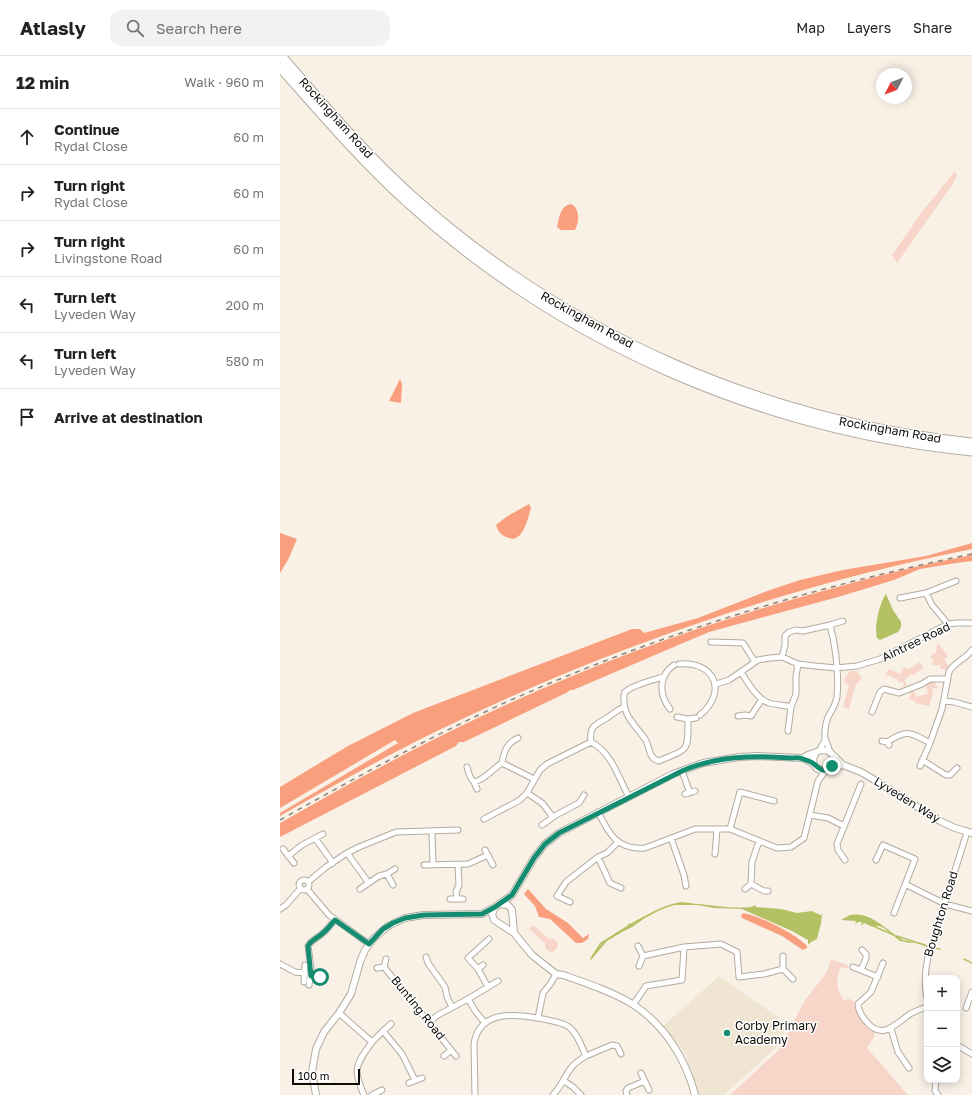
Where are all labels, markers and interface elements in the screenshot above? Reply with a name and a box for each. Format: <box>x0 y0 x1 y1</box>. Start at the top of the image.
search box <box>110 10 390 46</box>
text: Atlasly <box>20 16 86 39</box>
icon: search <box>124 17 146 39</box>
text: Search here <box>156 19 242 37</box>
text: Map <box>796 19 825 36</box>
text: Layers <box>847 19 891 36</box>
text: Share <box>913 19 952 36</box>
north arrow <box>876 68 912 104</box>
text: 12 min <box>16 72 69 93</box>
text: Walk · 960 m <box>184 74 264 90</box>
street label: Rockingham Road <box>296 74 377 161</box>
text: Continue <box>54 120 120 138</box>
icon: ahead <box>16 126 38 148</box>
text: 60 m <box>233 129 264 145</box>
text: Rydal Close <box>54 138 128 154</box>
text: Turn right <box>54 176 125 194</box>
icon: right <box>16 182 38 204</box>
text: 60 m <box>233 185 264 201</box>
text: Rydal Close <box>54 194 128 210</box>
text: Turn right <box>54 232 125 250</box>
icon: right <box>16 238 38 260</box>
text: 60 m <box>233 241 264 257</box>
text: Livingstone Road <box>54 250 162 266</box>
text: Turn left <box>54 288 116 306</box>
street label: Rockingham Road <box>538 288 636 351</box>
icon: left <box>16 294 38 316</box>
text: 200 m <box>226 297 264 313</box>
text: Lyveden Way <box>54 306 136 322</box>
text: Turn left <box>54 344 116 362</box>
icon: left <box>16 350 38 372</box>
text: 580 m <box>226 353 264 369</box>
text: Lyveden Way <box>54 362 136 378</box>
icon: arrive <box>16 406 38 428</box>
text: Arrive at destination <box>54 408 203 426</box>
street label: Rockingham Road <box>838 413 942 446</box>
street label: Aintree Road <box>879 619 952 665</box>
route end <box>823 757 841 775</box>
street label: Lyveden Way <box>871 773 943 826</box>
street label: Boughton Road <box>920 869 961 959</box>
route start <box>311 968 329 986</box>
street label: Bunting Road <box>388 973 449 1043</box>
map controls <box>924 975 960 1083</box>
button: + <box>924 975 960 1011</box>
button: − <box>924 1011 960 1047</box>
place label: Corby Primary Academy <box>735 1018 817 1047</box>
marker: Corby Primary Academy <box>722 1028 732 1038</box>
button: layers <box>924 1047 960 1083</box>
scale bar <box>292 1067 360 1086</box>
text: 100 m <box>298 1069 329 1082</box>

